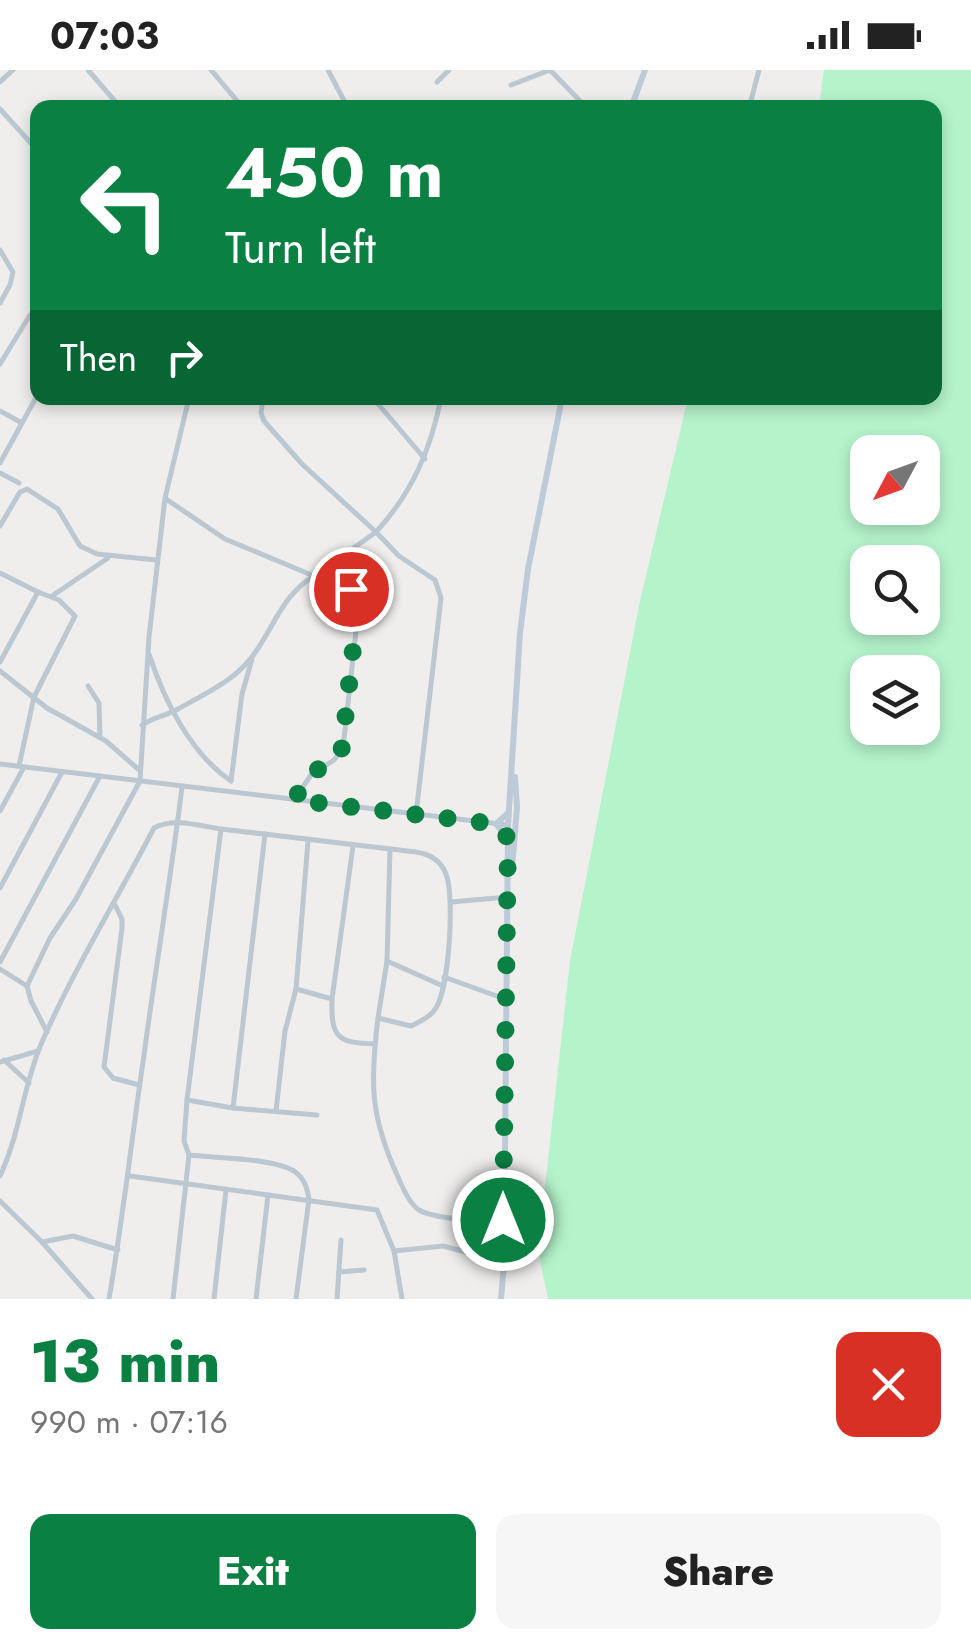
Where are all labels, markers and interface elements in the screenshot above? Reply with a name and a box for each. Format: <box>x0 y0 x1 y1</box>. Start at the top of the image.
text: 07:03 <box>50 8 159 63</box>
text: 450 m <box>225 122 444 223</box>
icon: left <box>60 140 190 270</box>
text: Turn left <box>225 215 376 280</box>
text: Then <box>60 330 137 385</box>
icon: right <box>157 330 212 385</box>
north arrow <box>850 435 940 525</box>
map controls <box>850 435 940 745</box>
button: search <box>850 545 940 635</box>
pin <box>309 547 394 632</box>
icon: arrive <box>324 562 379 617</box>
button: layers <box>850 655 940 745</box>
position arrow <box>451 1168 555 1272</box>
text: 13 min <box>30 1318 220 1405</box>
button: close <box>836 1332 941 1437</box>
text: 990 m · 07:16 <box>30 1399 228 1445</box>
button: Exit <box>30 1514 476 1629</box>
button: Share <box>496 1514 941 1629</box>

